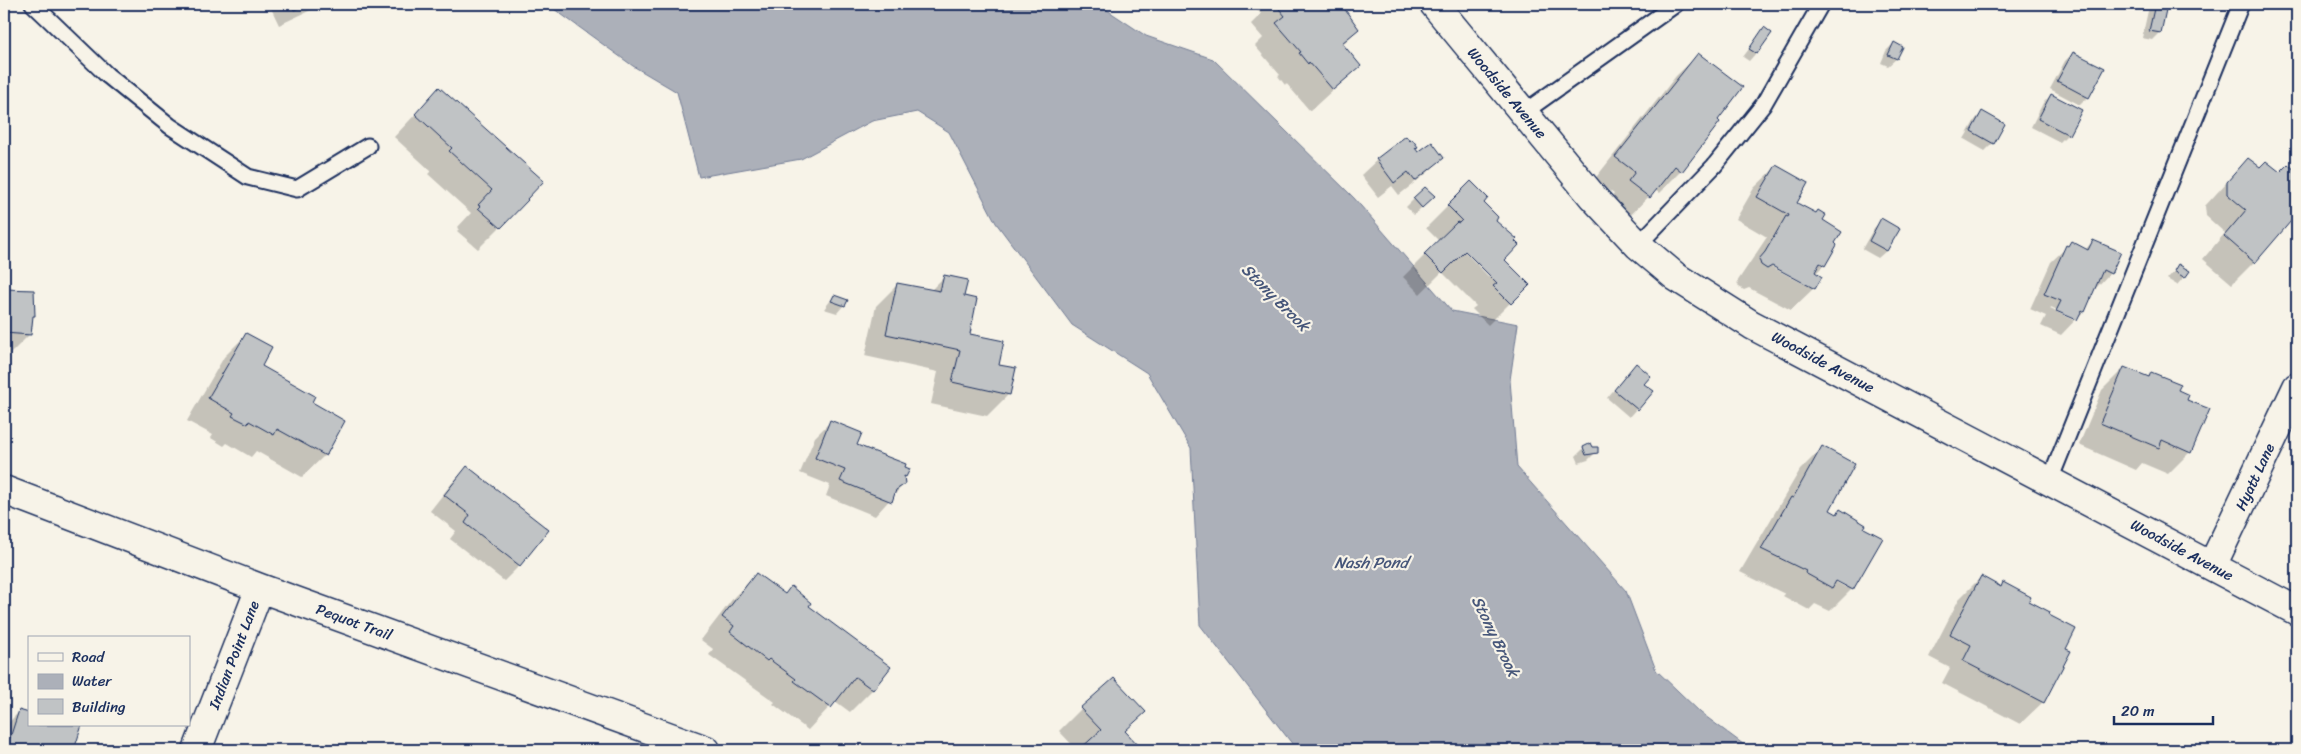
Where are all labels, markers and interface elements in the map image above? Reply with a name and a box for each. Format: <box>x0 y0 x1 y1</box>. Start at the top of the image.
street label: Woodside Avenue <box>1461 41 1554 145</box>
water label: Stony Brook <box>1234 256 1319 340</box>
street label: Woodside Avenue <box>1767 324 1880 400</box>
street label: Hyatt Lane <box>2228 439 2282 515</box>
street label: Woodside Avenue <box>2126 512 2239 588</box>
water label: Nash Pond <box>1334 548 1412 577</box>
water label: Stony Brook <box>1463 591 1529 684</box>
street label: Pequot Trail <box>312 596 397 648</box>
street label: Indian Point Lane <box>201 597 267 714</box>
legend <box>28 636 190 726</box>
text: Road <box>72 644 105 670</box>
text: Water <box>72 668 112 694</box>
text: Building <box>72 694 126 720</box>
scale bar <box>2114 694 2212 726</box>
text: 20 m <box>2121 698 2155 724</box>

